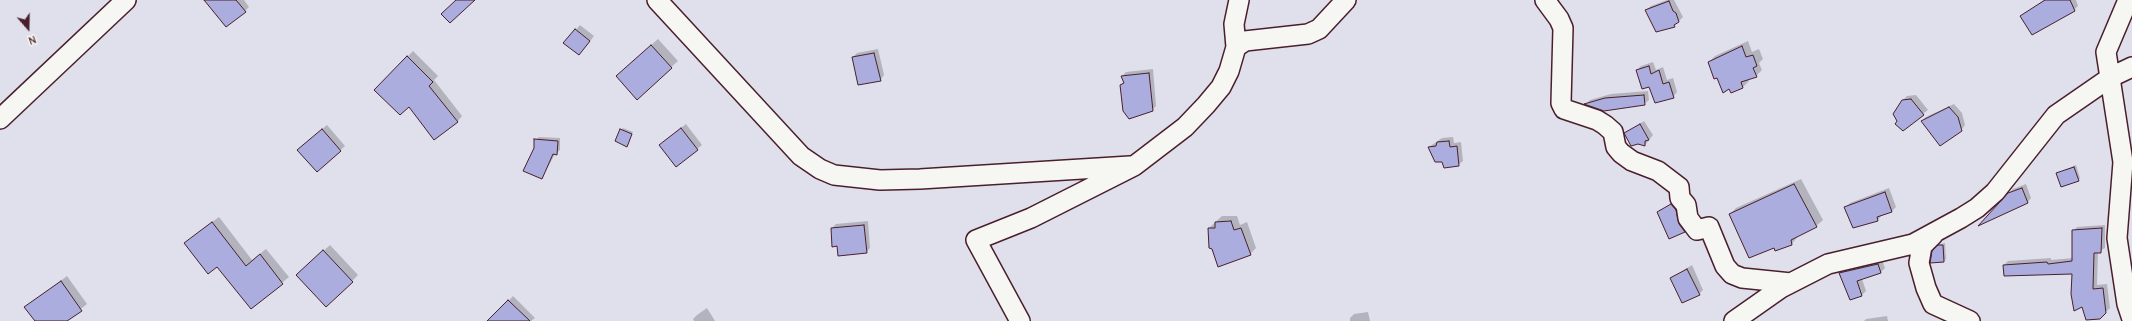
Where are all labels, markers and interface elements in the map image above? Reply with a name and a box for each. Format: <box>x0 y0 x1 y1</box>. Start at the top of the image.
north arrow <box>8 8 48 48</box>
text: N <box>27 32 38 47</box>

